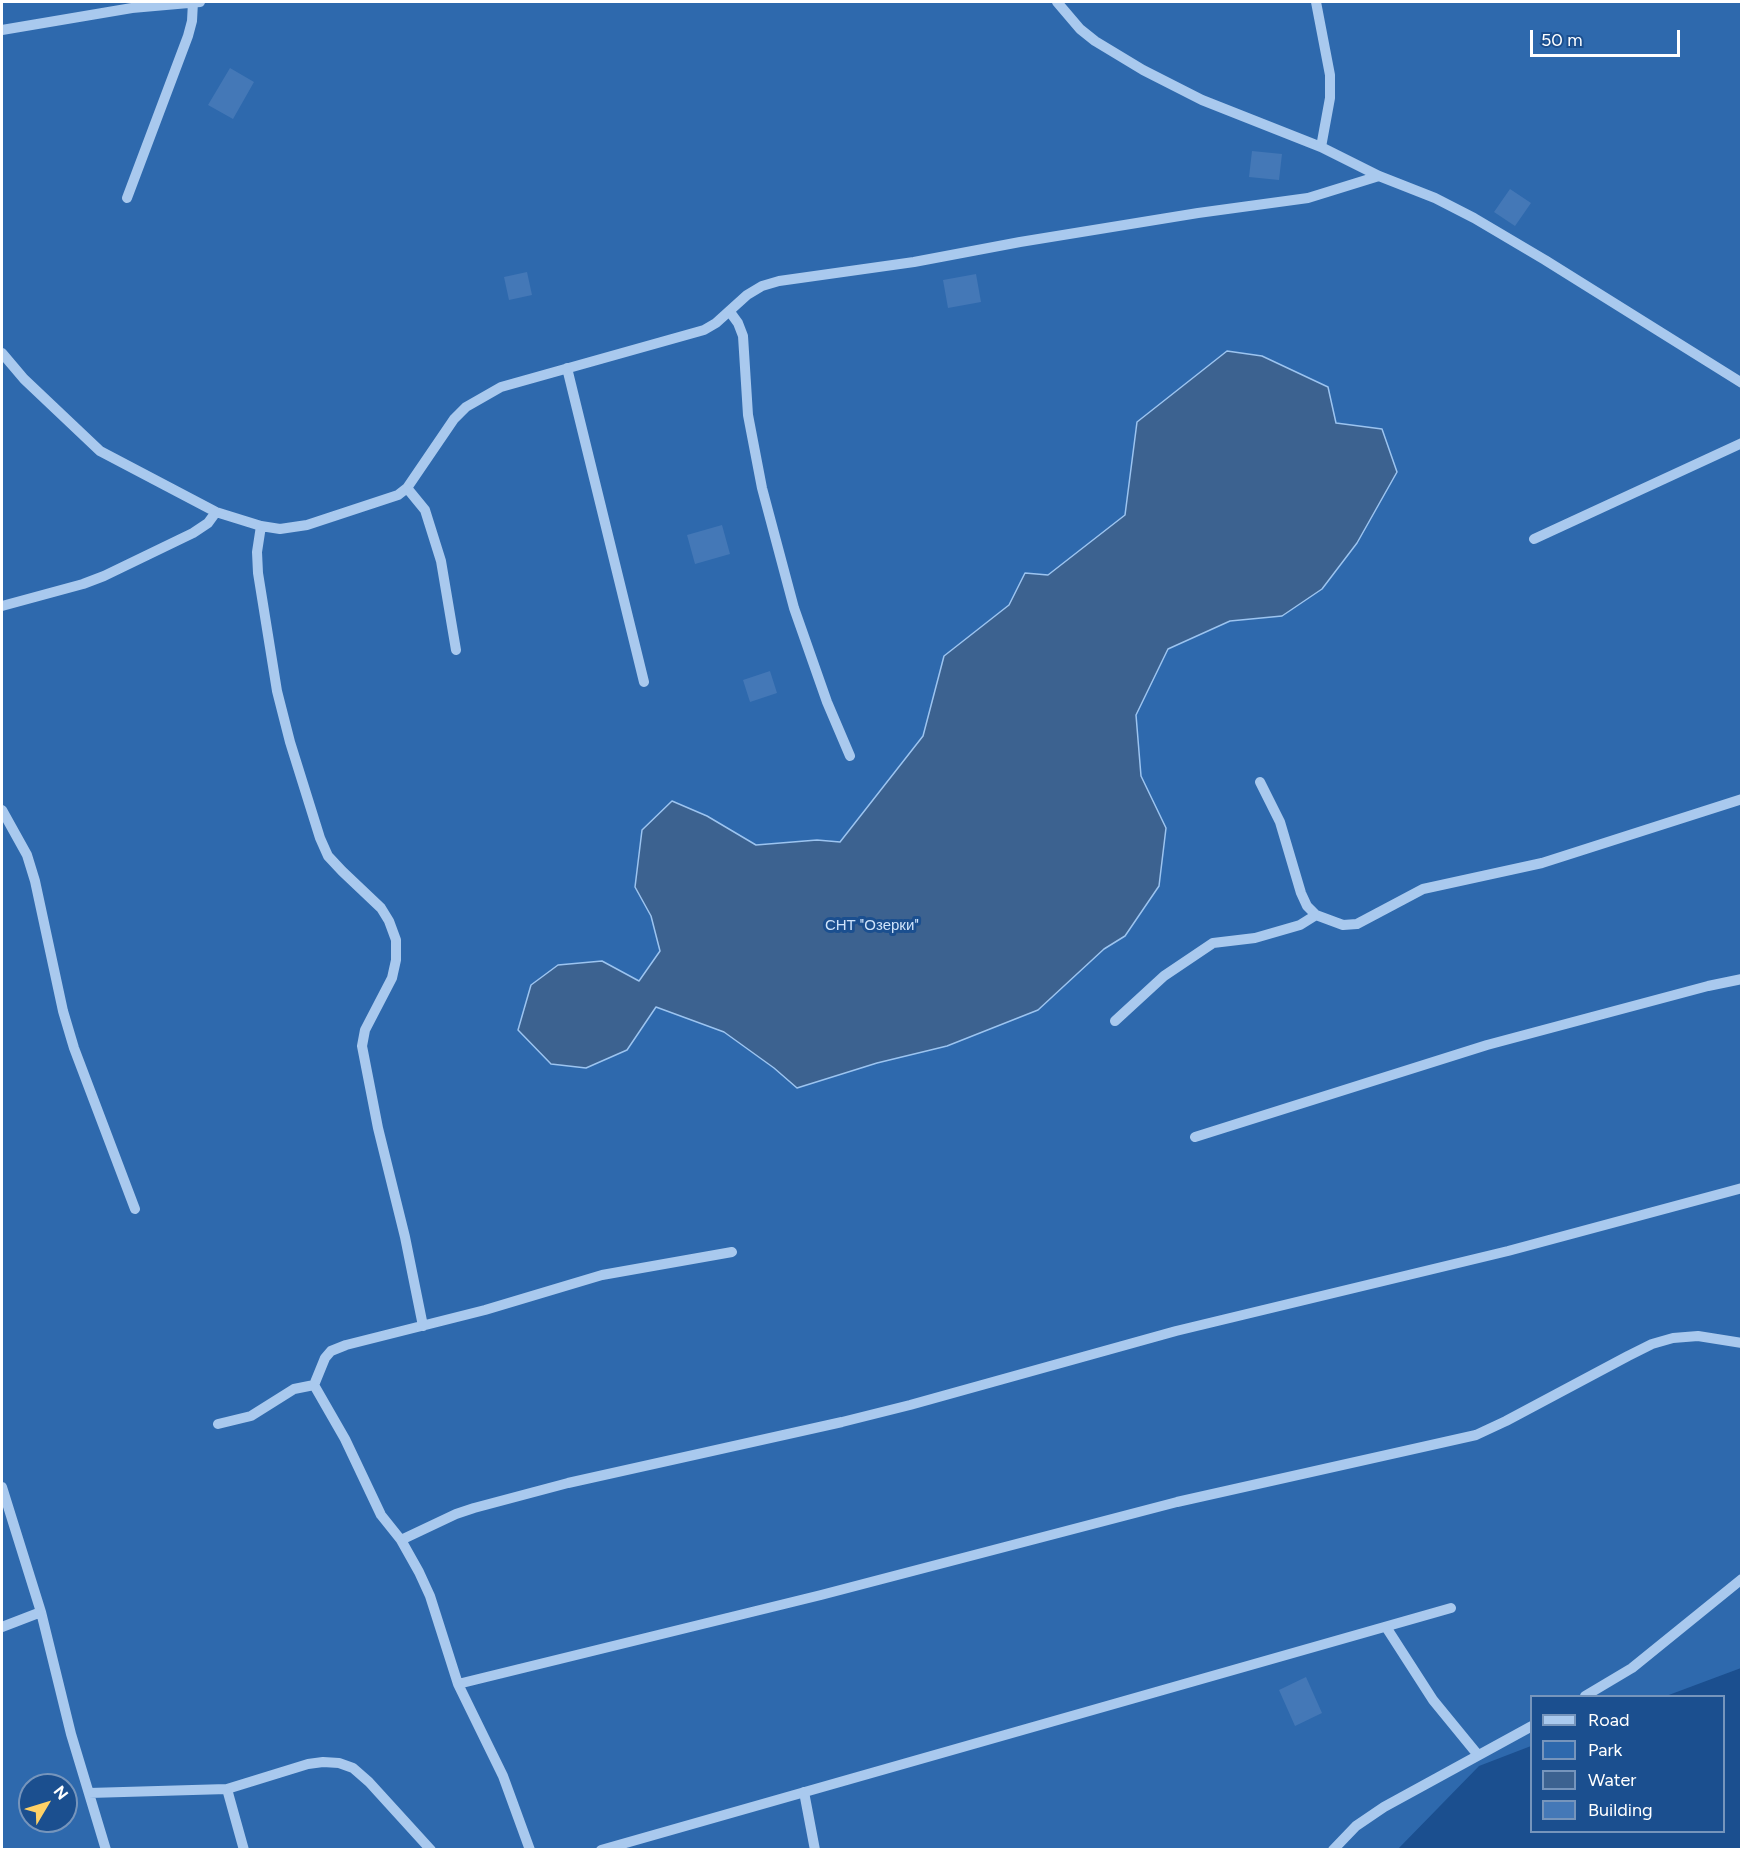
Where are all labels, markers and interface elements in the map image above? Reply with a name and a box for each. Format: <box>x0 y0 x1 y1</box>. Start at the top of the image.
scale bar <box>1533 18 1683 56</box>
text: 50 m <box>1541 29 1583 51</box>
park label: СНТ "Озерки" <box>825 917 919 935</box>
legend <box>1530 1695 1725 1833</box>
text: Road <box>1588 1709 1629 1731</box>
text: Park <box>1588 1739 1622 1761</box>
text: Water <box>1588 1769 1636 1791</box>
north arrow <box>18 1773 78 1833</box>
text: N <box>50 1782 72 1804</box>
text: Building <box>1588 1799 1653 1821</box>

